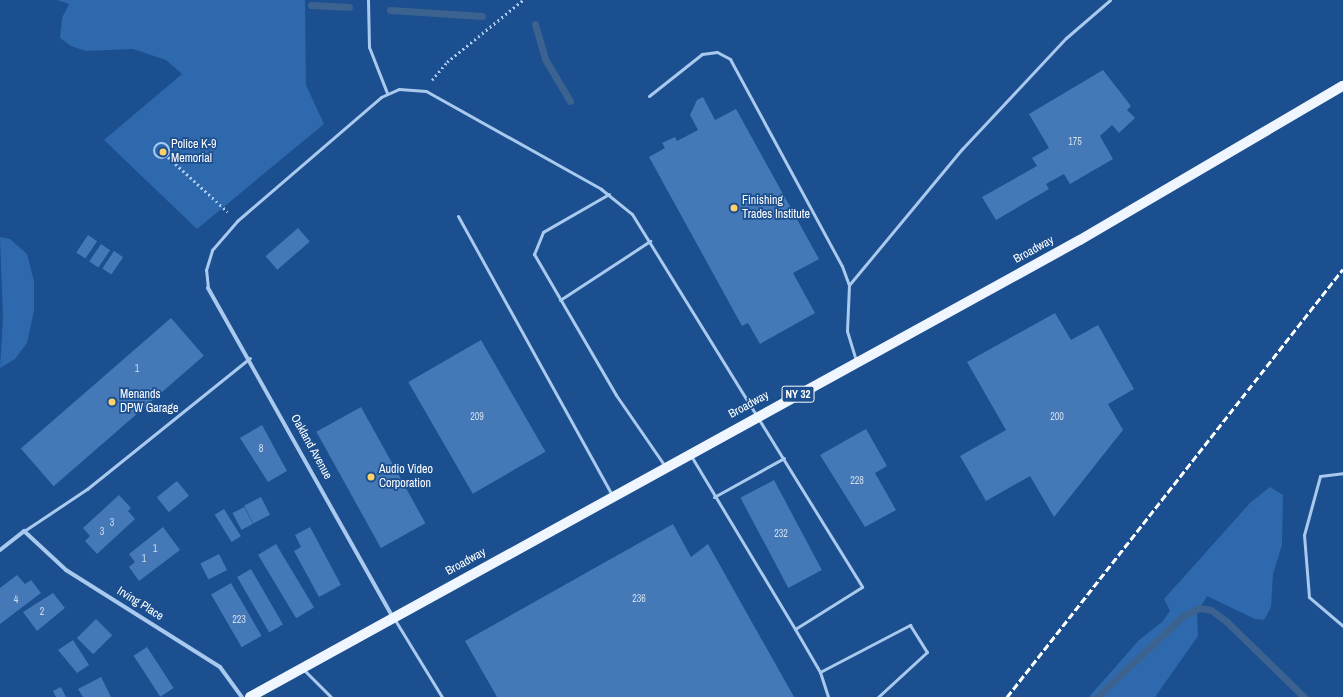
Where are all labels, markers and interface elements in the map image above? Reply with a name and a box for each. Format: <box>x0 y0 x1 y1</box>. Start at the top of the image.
house number: 175 <box>1068 136 1082 148</box>
place label: Police K-9 Memorial <box>171 138 216 166</box>
marker: Police K-9 Memorial <box>158 147 168 157</box>
place label: Finishing Trades Institute <box>742 194 810 222</box>
marker: Finishing Trades Institute <box>729 203 739 213</box>
street label: Broadway <box>1011 233 1057 267</box>
house number: 1 <box>135 363 139 375</box>
road number: NY 32 <box>781 385 815 403</box>
place label: Menands DPW Garage <box>120 388 179 416</box>
street label: Broadway <box>726 388 772 422</box>
marker: Menands DPW Garage <box>107 397 117 407</box>
house number: 209 <box>470 411 484 423</box>
house number: 200 <box>1050 411 1064 423</box>
street label: Oakland Avenue <box>287 412 335 482</box>
house number: 8 <box>259 443 263 455</box>
place label: Audio Video Corporation <box>379 463 433 491</box>
marker: Audio Video Corporation <box>366 472 376 482</box>
house number: 228 <box>850 475 864 487</box>
house number: 3 <box>110 517 114 529</box>
house number: 3 <box>100 526 104 538</box>
house number: 232 <box>774 528 788 540</box>
house number: 1 <box>153 543 157 555</box>
street label: Broadway <box>443 545 489 579</box>
house number: 1 <box>142 553 146 565</box>
street label: Irving Place <box>114 584 166 624</box>
house number: 236 <box>632 593 646 605</box>
house number: 4 <box>14 594 18 606</box>
house number: 2 <box>40 606 44 618</box>
house number: 223 <box>232 614 246 626</box>

